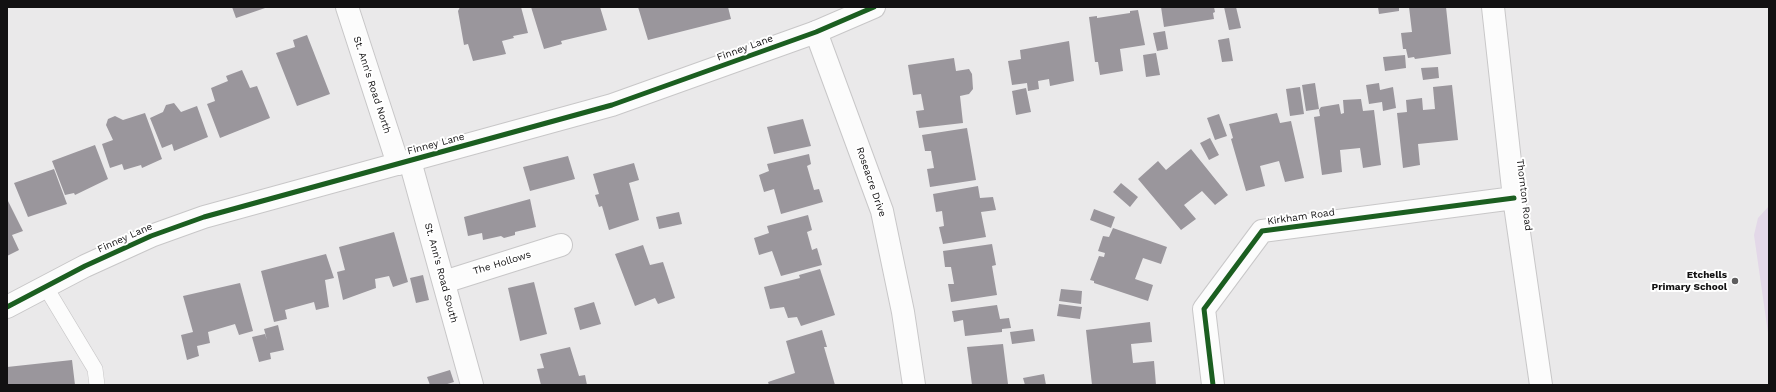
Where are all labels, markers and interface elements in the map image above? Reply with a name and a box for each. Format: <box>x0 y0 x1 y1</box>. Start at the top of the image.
street label: Finney Lane <box>715 32 775 64</box>
street label: St. Ann's Road North <box>351 35 393 135</box>
street label: Finney Lane <box>406 131 466 157</box>
street label: Roseacre Drive <box>853 146 889 218</box>
street label: Thornton Road <box>1514 158 1534 232</box>
street label: Kirkham Road <box>1266 206 1336 228</box>
street label: Finney Lane <box>96 221 154 255</box>
street label: St. Ann's Road South <box>422 222 460 324</box>
street label: The Hollows <box>472 248 532 278</box>
place label: Etchells Primary School <box>1652 269 1727 292</box>
marker: Etchells Primary School <box>1730 276 1740 286</box>

